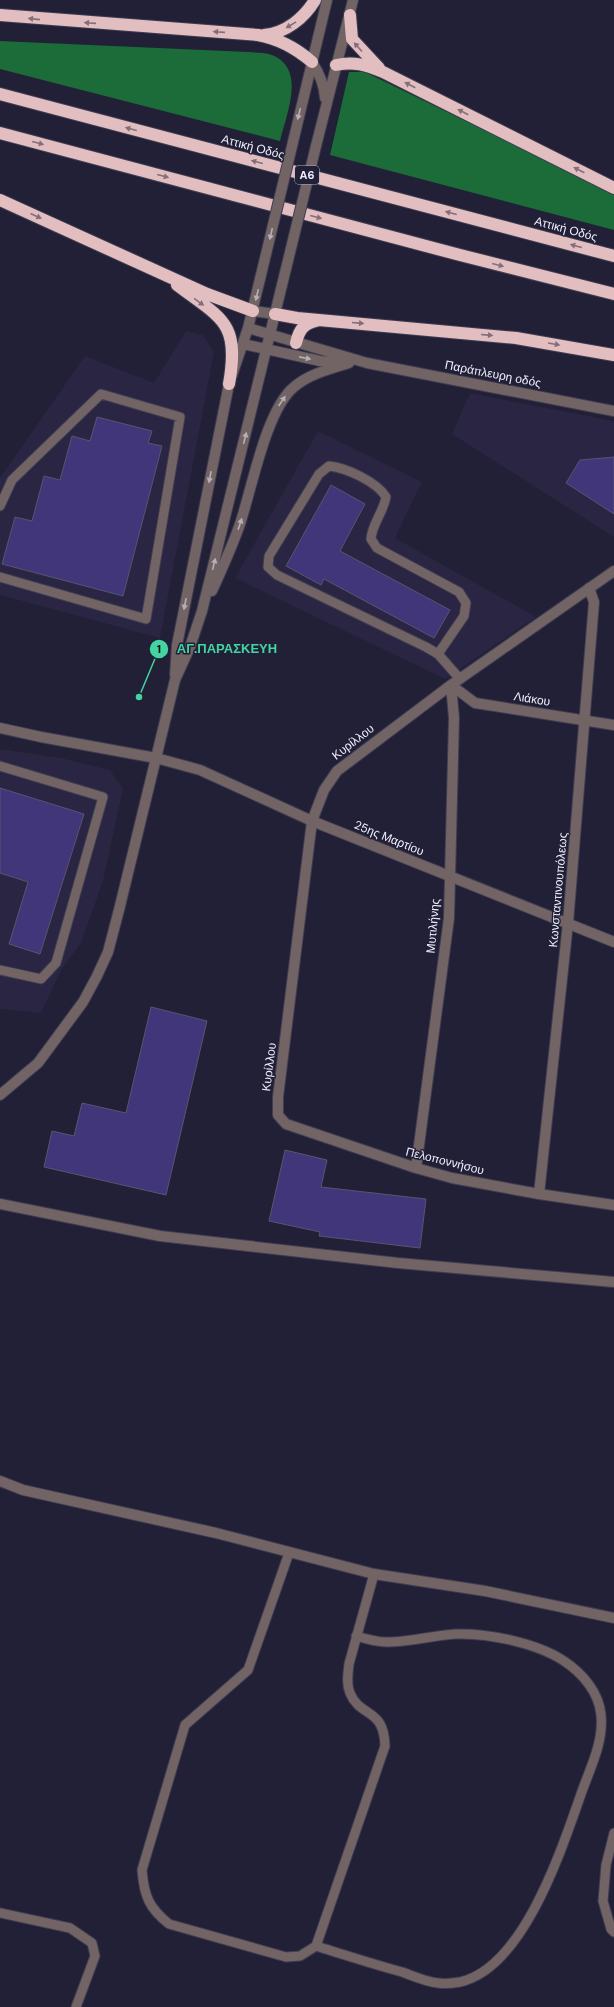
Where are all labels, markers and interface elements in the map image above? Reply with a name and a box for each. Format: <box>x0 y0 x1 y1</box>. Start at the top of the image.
one-way arrow <box>28 15 40 22</box>
one-way arrow <box>84 20 96 27</box>
one-way arrow <box>285 21 297 28</box>
one-way arrow <box>213 29 225 36</box>
one-way arrow <box>354 42 363 52</box>
one-way arrow <box>404 82 415 88</box>
one-way arrow <box>296 107 302 120</box>
one-way arrow <box>457 109 469 115</box>
one-way arrow <box>125 126 137 132</box>
street label: Αττική Οδός <box>220 131 286 163</box>
one-way arrow <box>31 140 44 146</box>
one-way arrow <box>251 159 263 165</box>
road number: Α6 <box>295 166 319 184</box>
one-way arrow <box>573 167 585 173</box>
one-way arrow <box>158 173 170 179</box>
one-way arrow <box>444 210 456 216</box>
one-way arrow <box>30 213 41 219</box>
street label: Αττική Οδός <box>533 213 599 245</box>
one-way arrow <box>310 214 322 220</box>
one-way arrow <box>267 228 273 240</box>
one-way arrow <box>570 243 583 249</box>
one-way arrow <box>492 262 504 268</box>
one-way arrow <box>253 289 259 301</box>
one-way arrow <box>194 298 204 306</box>
one-way arrow <box>352 320 364 327</box>
one-way arrow <box>481 332 493 338</box>
one-way arrow <box>548 342 560 348</box>
one-way arrow <box>299 356 311 362</box>
street label: Παράπλευρη οδός <box>444 357 543 391</box>
one-way arrow <box>278 396 286 407</box>
one-way arrow <box>243 432 249 444</box>
one-way arrow <box>207 470 213 483</box>
one-way arrow <box>237 517 243 529</box>
one-way arrow <box>211 558 217 570</box>
one-way arrow <box>181 598 187 610</box>
callout: ΑΓ.ΠΑΡΑΣΚΕΥΗ <box>149 636 285 661</box>
text: ΑΓ.ΠΑΡΑΣΚΕΥΗ <box>177 640 277 657</box>
text: 1 <box>157 641 161 657</box>
street label: Λιάκου <box>513 688 551 710</box>
street label: Κυρίλλου <box>329 721 377 763</box>
street label: 25ης Μαρτίου <box>352 817 426 859</box>
street label: Κωνσταντινουπόλεως <box>545 832 571 948</box>
street label: Μυτιλήνης <box>423 898 443 954</box>
street label: Κυρίλλου <box>258 1042 280 1092</box>
street label: Πελοποννήσου <box>404 1144 486 1178</box>

